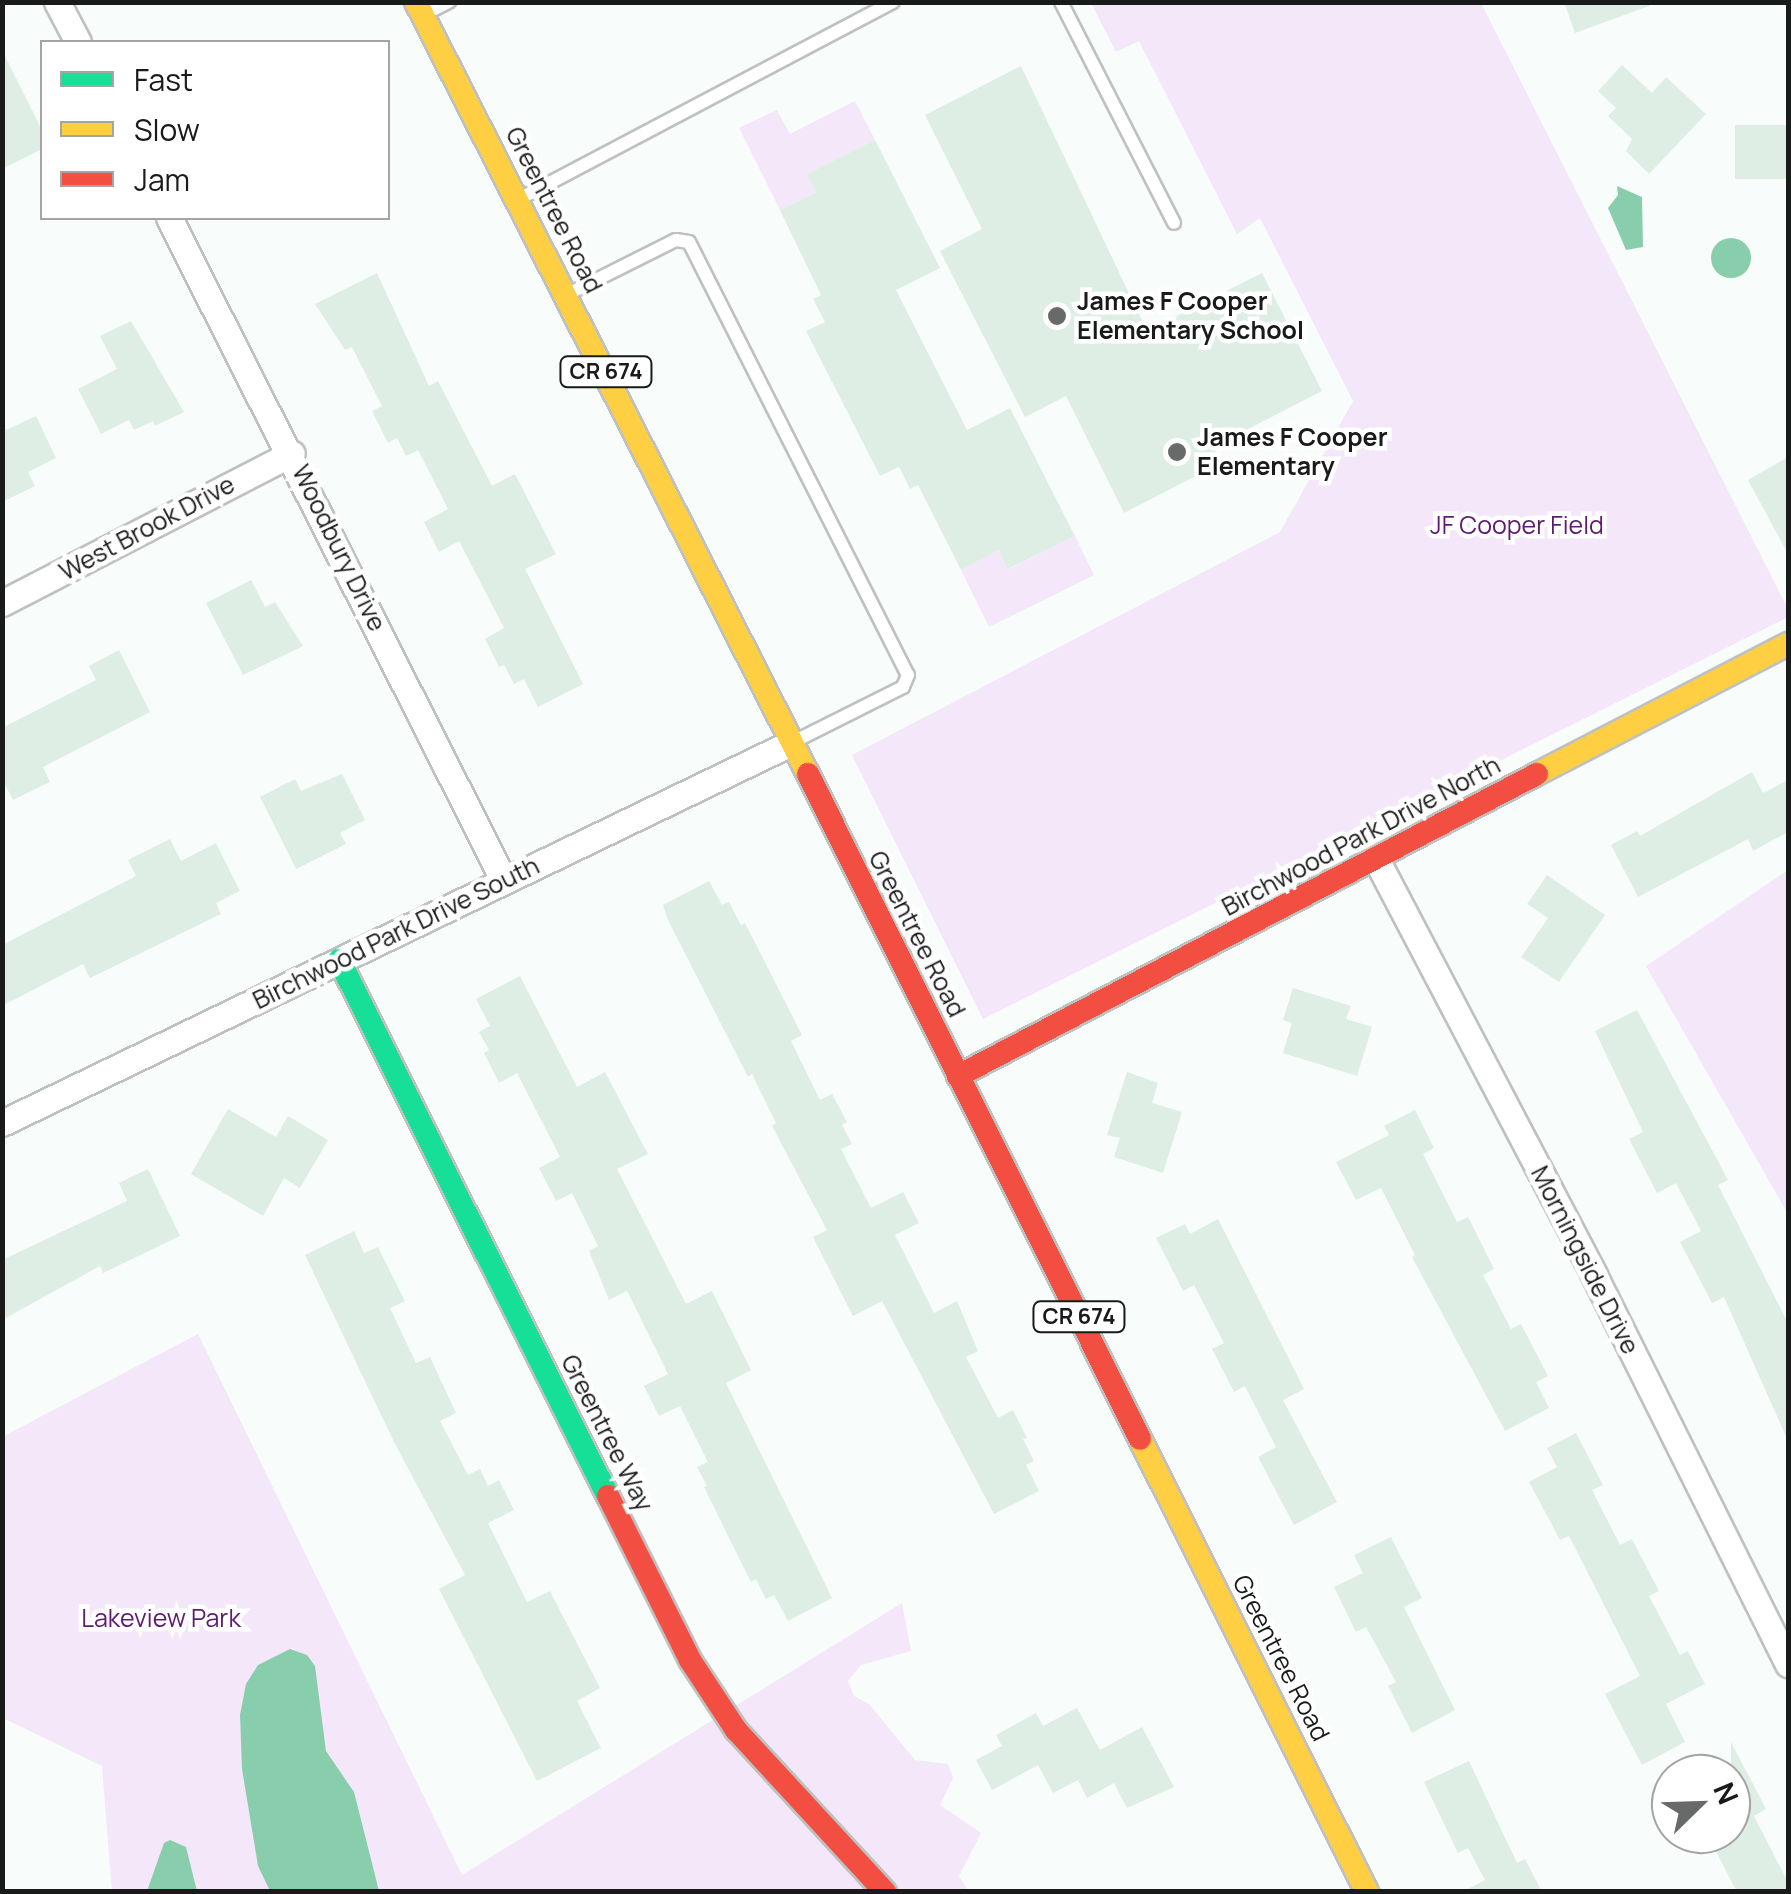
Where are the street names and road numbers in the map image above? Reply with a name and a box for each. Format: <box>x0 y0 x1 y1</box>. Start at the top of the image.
street label: Greentree Road <box>499 122 609 298</box>
road number: CR 674 <box>558 355 654 389</box>
street label: Woodbury Drive <box>286 460 392 636</box>
street label: West Brook Drive <box>54 469 240 587</box>
street label: Birchwood Park Drive North <box>1217 750 1505 922</box>
street label: Greentree Road <box>862 846 972 1022</box>
street label: Birchwood Park Drive South <box>248 851 544 1015</box>
street label: Morningside Drive <box>1525 1161 1645 1359</box>
road number: CR 674 <box>1032 1300 1126 1334</box>
street label: Greentree Way <box>555 1350 659 1516</box>
street label: Greentree Road <box>1226 1570 1336 1746</box>

